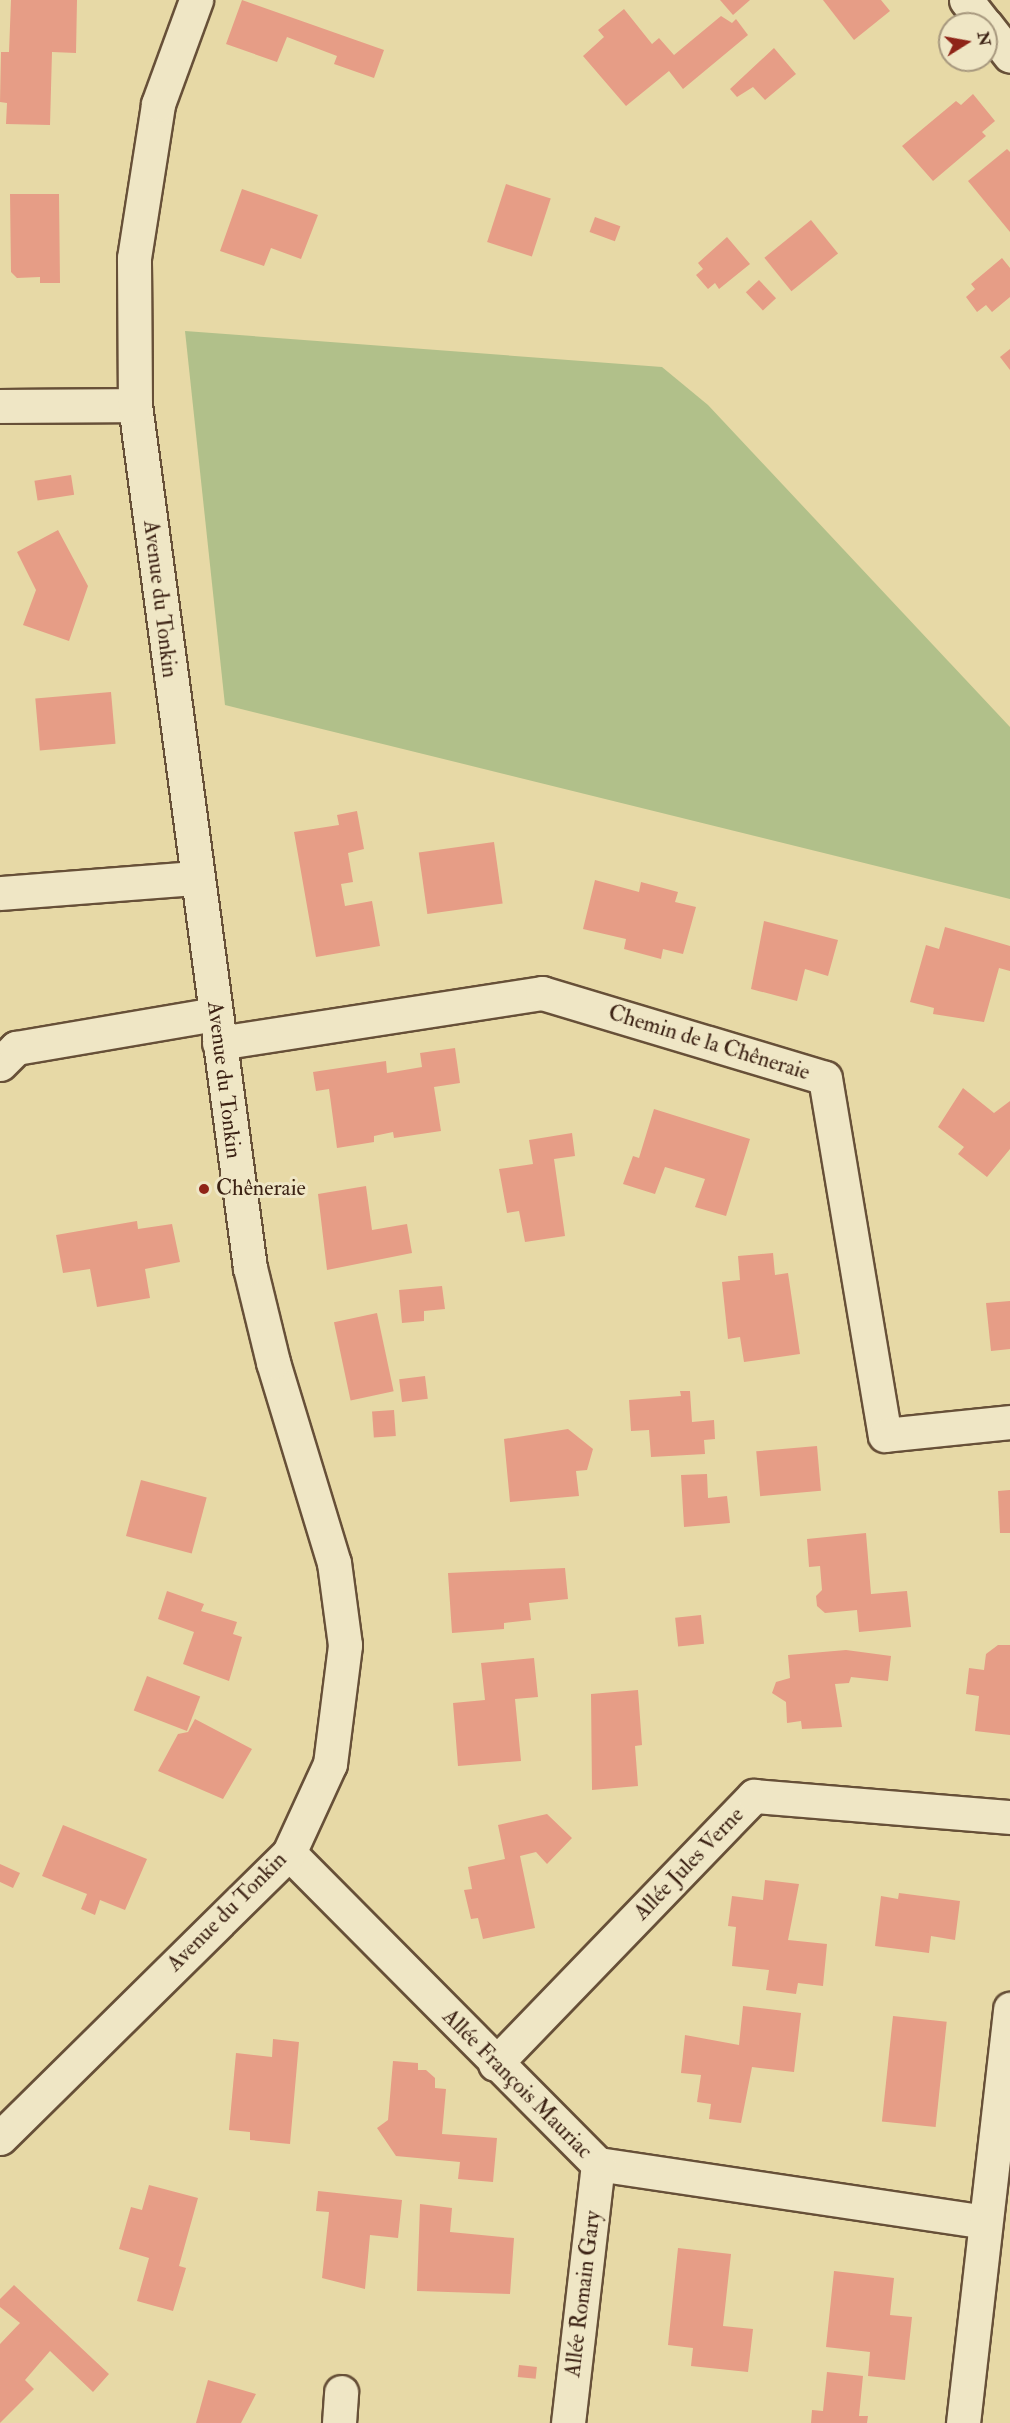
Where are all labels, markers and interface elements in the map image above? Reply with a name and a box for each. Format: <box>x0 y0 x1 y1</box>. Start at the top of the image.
north arrow <box>938 12 998 72</box>
text: N <box>973 30 995 48</box>
street label: Avenue du Tonkin <box>137 519 183 679</box>
street label: Avenue du Tonkin <box>201 1000 247 1160</box>
street label: Chemin de la Chêneraie <box>605 1000 813 1086</box>
place label: Chêneraie <box>216 1176 306 1202</box>
marker: Chêneraie <box>197 1182 211 1196</box>
street label: Allée Jules Verne <box>629 1802 749 1926</box>
street label: Avenue du Tonkin <box>162 1847 292 1977</box>
street label: Allée François Mauriac <box>437 2004 597 2164</box>
street label: Allée Romain Gary <box>560 2209 606 2379</box>

